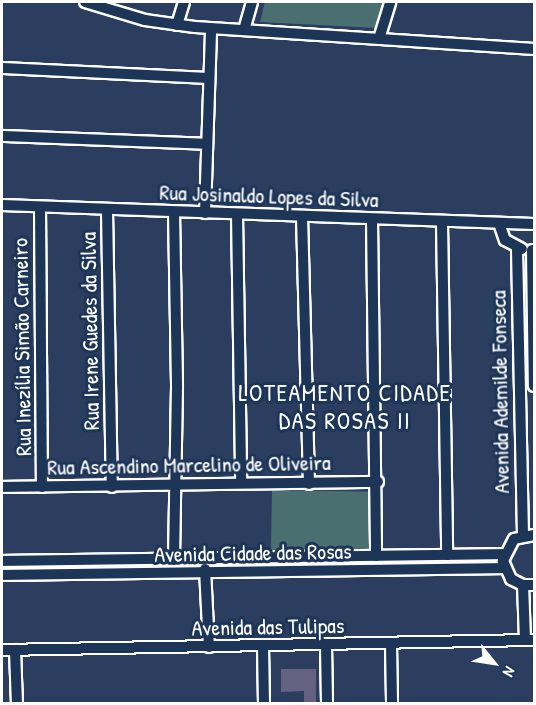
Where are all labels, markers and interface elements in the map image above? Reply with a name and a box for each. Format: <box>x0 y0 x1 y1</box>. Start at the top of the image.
street label: Rua Josinaldo Lopes da Silva <box>159 179 379 213</box>
street label: Rua Irene Guedes da Silva <box>75 232 105 430</box>
street label: Rua Inezília Simão Carneiro <box>7 238 37 456</box>
street label: Avenida Ademilde Fonseca <box>485 290 515 494</box>
district label: LOTEAMENTO CIDADE DAS ROSAS II <box>239 379 451 435</box>
street label: Rua Ascendino Marcelino de Oliveira <box>47 449 331 481</box>
street label: Avenida Cidade das Rosas <box>154 538 352 568</box>
street label: Avenida das Tulipas <box>192 612 344 642</box>
north arrow <box>464 633 524 693</box>
text: N <box>498 663 521 681</box>

